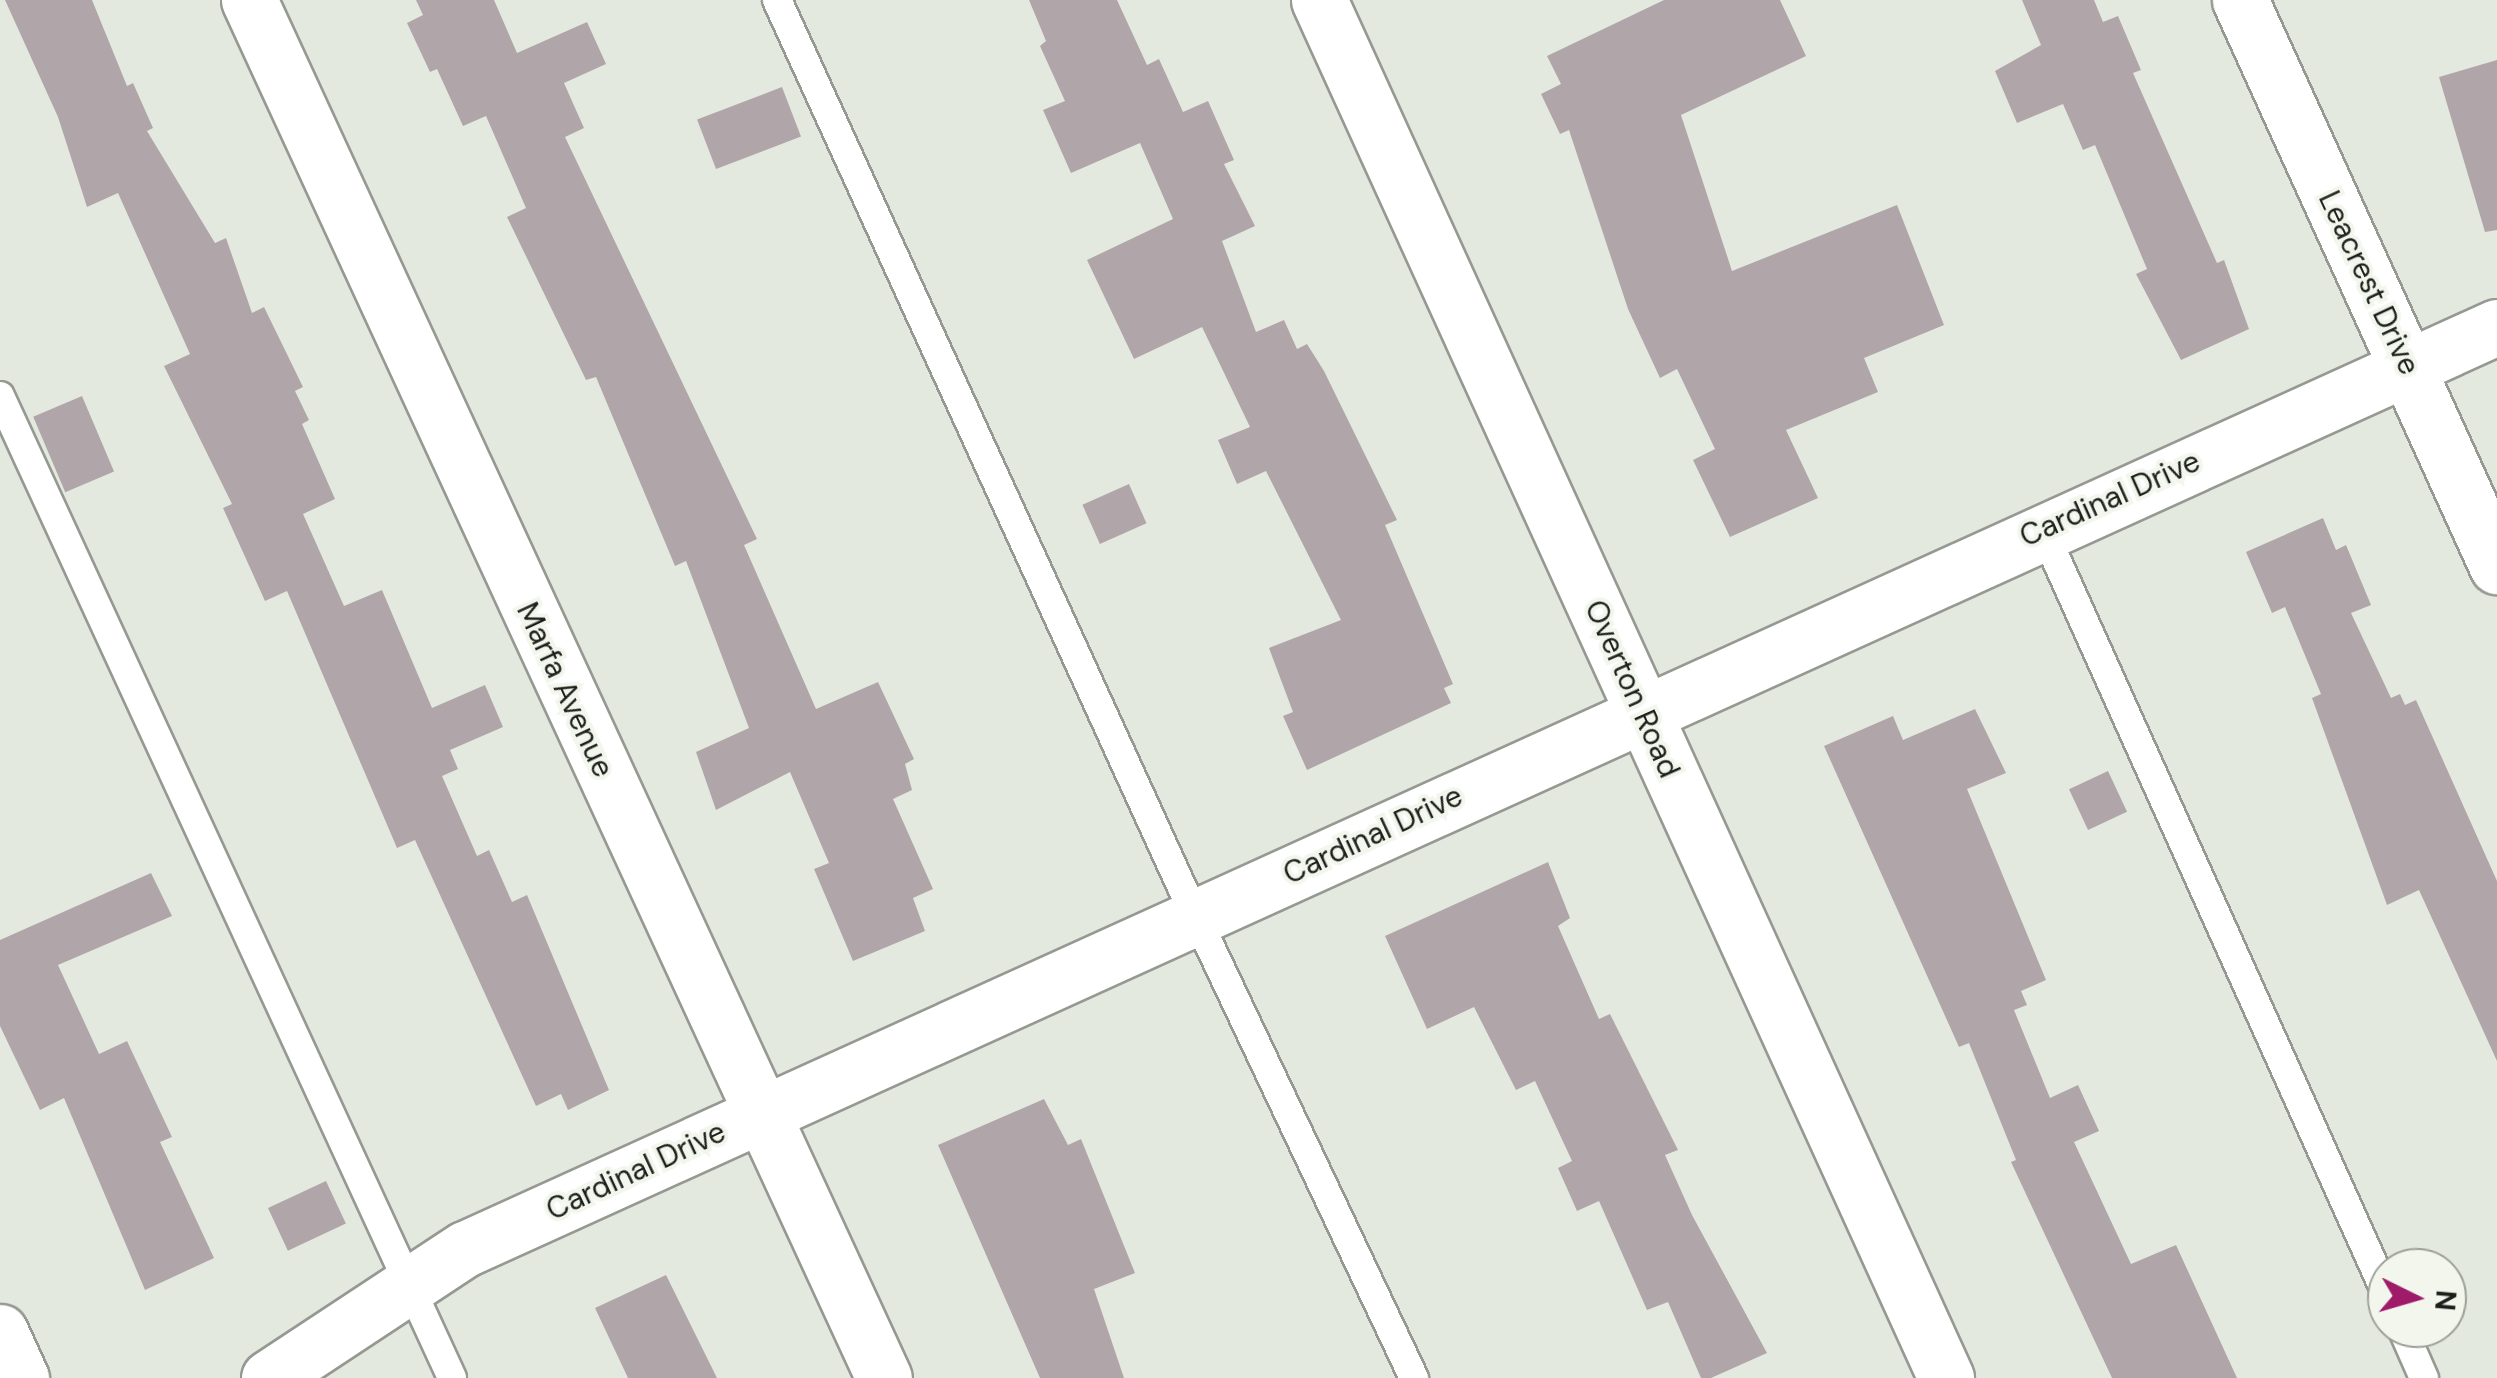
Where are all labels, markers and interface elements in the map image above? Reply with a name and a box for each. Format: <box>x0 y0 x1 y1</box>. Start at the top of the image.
street label: Leacrest Drive <box>2311 185 2427 381</box>
street label: Cardinal Drive <box>2014 443 2206 555</box>
street label: Overton Road <box>1577 595 1687 783</box>
street label: Marfa Avenue <box>509 597 621 783</box>
street label: Cardinal Drive <box>1278 778 1468 892</box>
street label: Cardinal Drive <box>541 1114 731 1228</box>
north arrow <box>2367 1248 2467 1348</box>
text: N <box>2426 1289 2465 1312</box>

